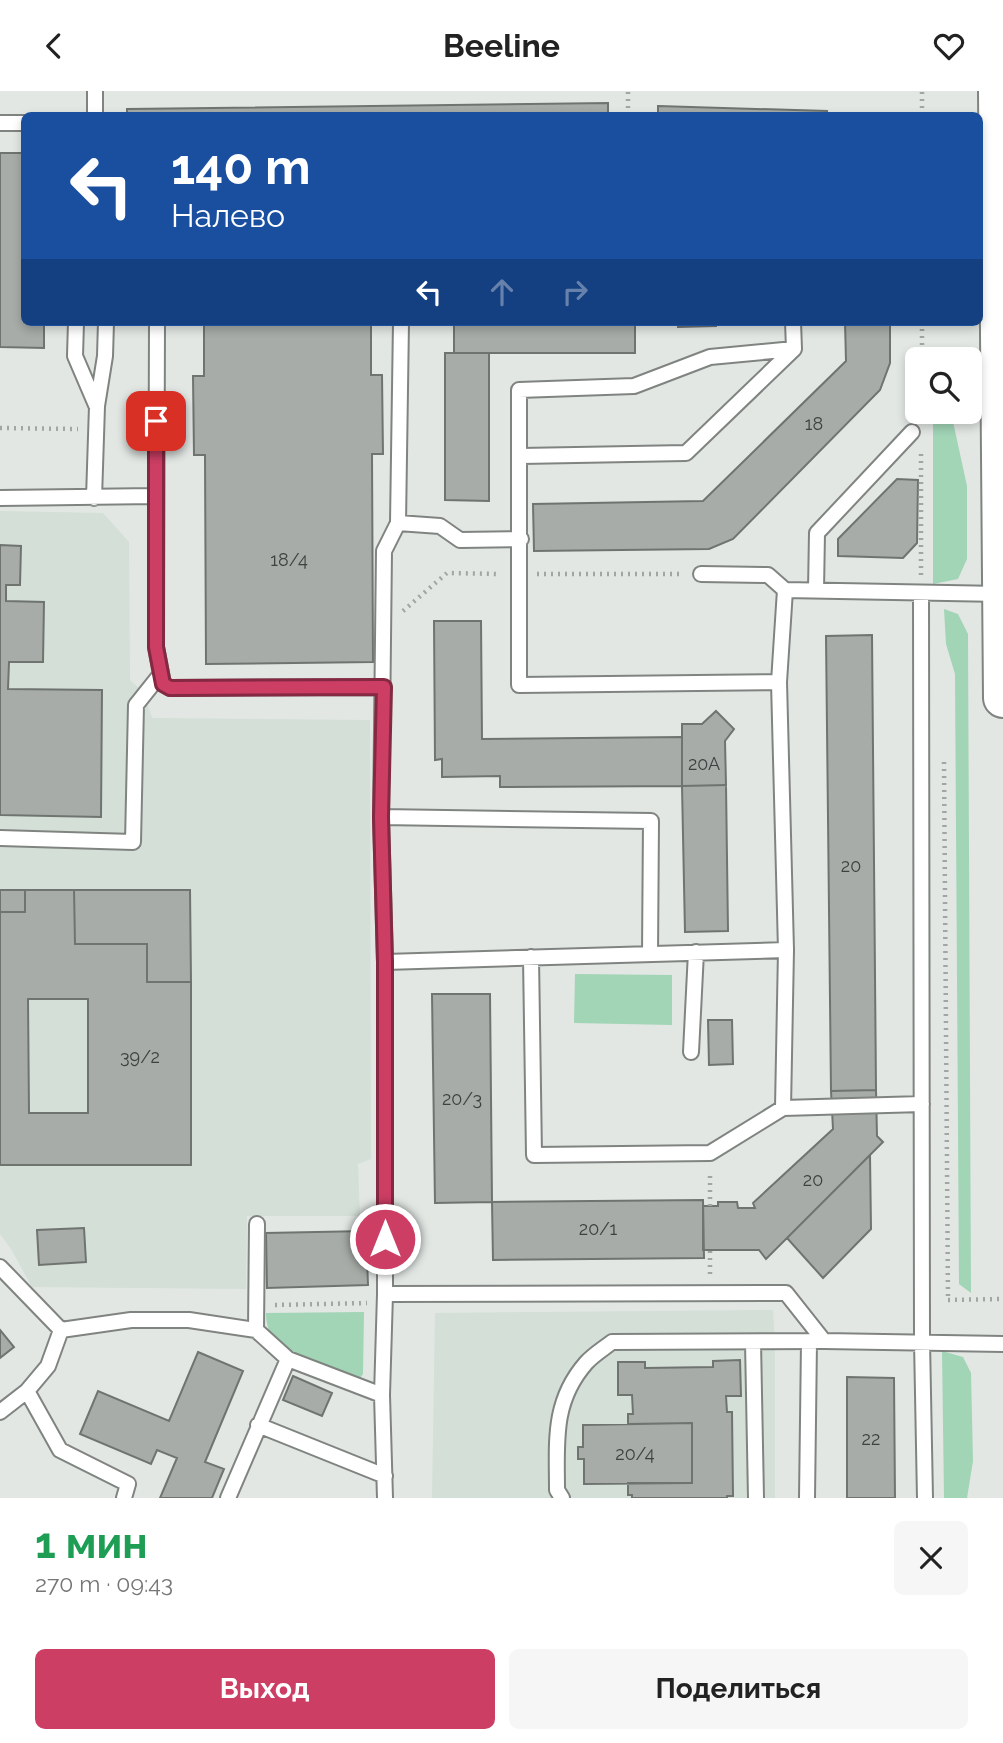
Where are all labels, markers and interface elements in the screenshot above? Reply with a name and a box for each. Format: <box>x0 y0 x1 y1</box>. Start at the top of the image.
icon: back <box>35 27 73 65</box>
text: Beeline <box>443 27 560 64</box>
icon: heart <box>930 27 968 65</box>
text: 140 m <box>171 138 311 195</box>
icon: left <box>56 140 147 231</box>
text: Налево <box>171 197 285 234</box>
icon: left <box>410 273 448 311</box>
icon: ahead <box>483 273 521 311</box>
icon: right <box>556 273 594 311</box>
map controls <box>905 347 982 424</box>
button: search <box>905 347 982 424</box>
pin <box>126 391 186 451</box>
icon: arrive <box>137 402 175 440</box>
house number: 18 <box>805 413 823 434</box>
house number: 18/4 <box>270 549 308 570</box>
house number: 20А <box>688 753 720 774</box>
house number: 20 <box>841 855 861 876</box>
house number: 39/2 <box>120 1046 160 1067</box>
house number: 20/3 <box>442 1088 482 1109</box>
house number: 20 <box>803 1169 823 1190</box>
position arrow <box>348 1202 422 1276</box>
house number: 20/1 <box>579 1218 618 1239</box>
house number: 22 <box>862 1428 880 1449</box>
house number: 20/4 <box>615 1443 655 1464</box>
text: 1 мин <box>35 1519 148 1568</box>
button: close <box>894 1521 968 1595</box>
text: 270 m · 09:43 <box>35 1570 173 1597</box>
button: Выход <box>35 1649 495 1729</box>
button: Поделиться <box>509 1649 968 1729</box>

